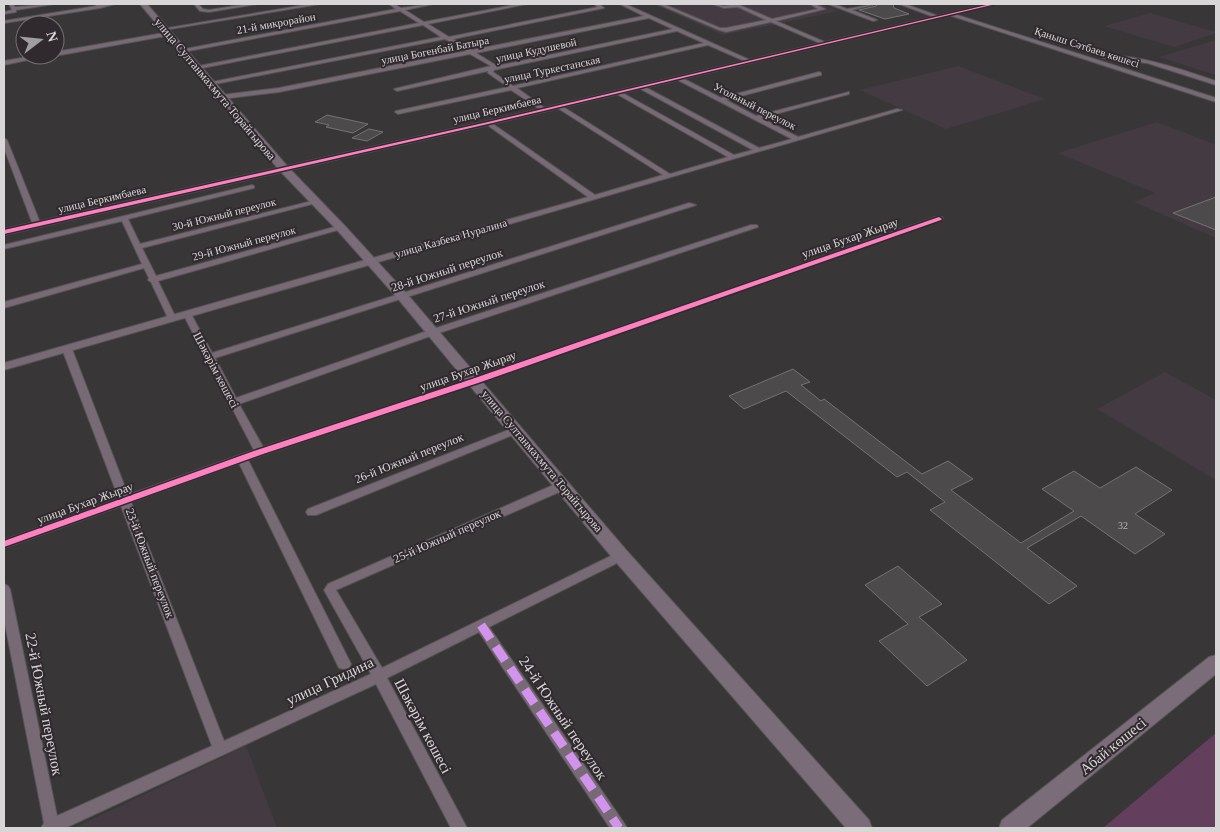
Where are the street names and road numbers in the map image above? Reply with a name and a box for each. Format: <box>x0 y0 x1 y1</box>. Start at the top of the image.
street label: 21-й микрорайон <box>235 10 317 36</box>
street label: улица Султанмахмута Торайгырова <box>151 15 279 163</box>
street label: Қаныш Сәтбаев көшесі <box>1033 24 1141 70</box>
street label: улица Богенбай Батыра <box>380 34 490 66</box>
street label: улица Кудушевой <box>495 36 578 64</box>
street label: улица Туркестанская <box>503 53 601 85</box>
street label: Угольный переулок <box>712 80 799 132</box>
street label: улица Беркимбаева <box>452 93 542 125</box>
street label: улица Беркимбаева <box>57 183 147 215</box>
street label: 30-й Южный переулок <box>171 195 278 233</box>
street label: улица Бухар Жырау <box>800 215 900 261</box>
street label: улица Казбека Нуралина <box>394 216 508 260</box>
street label: 29-й Южный переулок <box>191 223 298 263</box>
street label: 28-й Южный переулок <box>390 245 505 295</box>
street label: 27-й Южный переулок <box>432 276 547 326</box>
street label: Шәкәрім көшесі <box>190 330 242 411</box>
street label: улица Бухар Жырау <box>418 348 518 394</box>
street label: улица Султанмахмута Торайгырова <box>478 387 606 535</box>
street label: 26-й Южный переулок <box>353 430 466 486</box>
street label: улица Бухар Жырау <box>35 479 135 527</box>
street label: 23-й Южный переулок <box>123 506 177 620</box>
street label: 25-й Южный переулок <box>391 506 503 566</box>
street label: 22-й Южный переулок <box>22 631 66 777</box>
street label: 24-й Южный переулок <box>516 653 611 783</box>
street label: улица Гридина <box>284 654 376 708</box>
street label: Шәкәрім көшесі <box>391 676 455 776</box>
street label: Абай көшесі <box>1077 715 1149 777</box>

